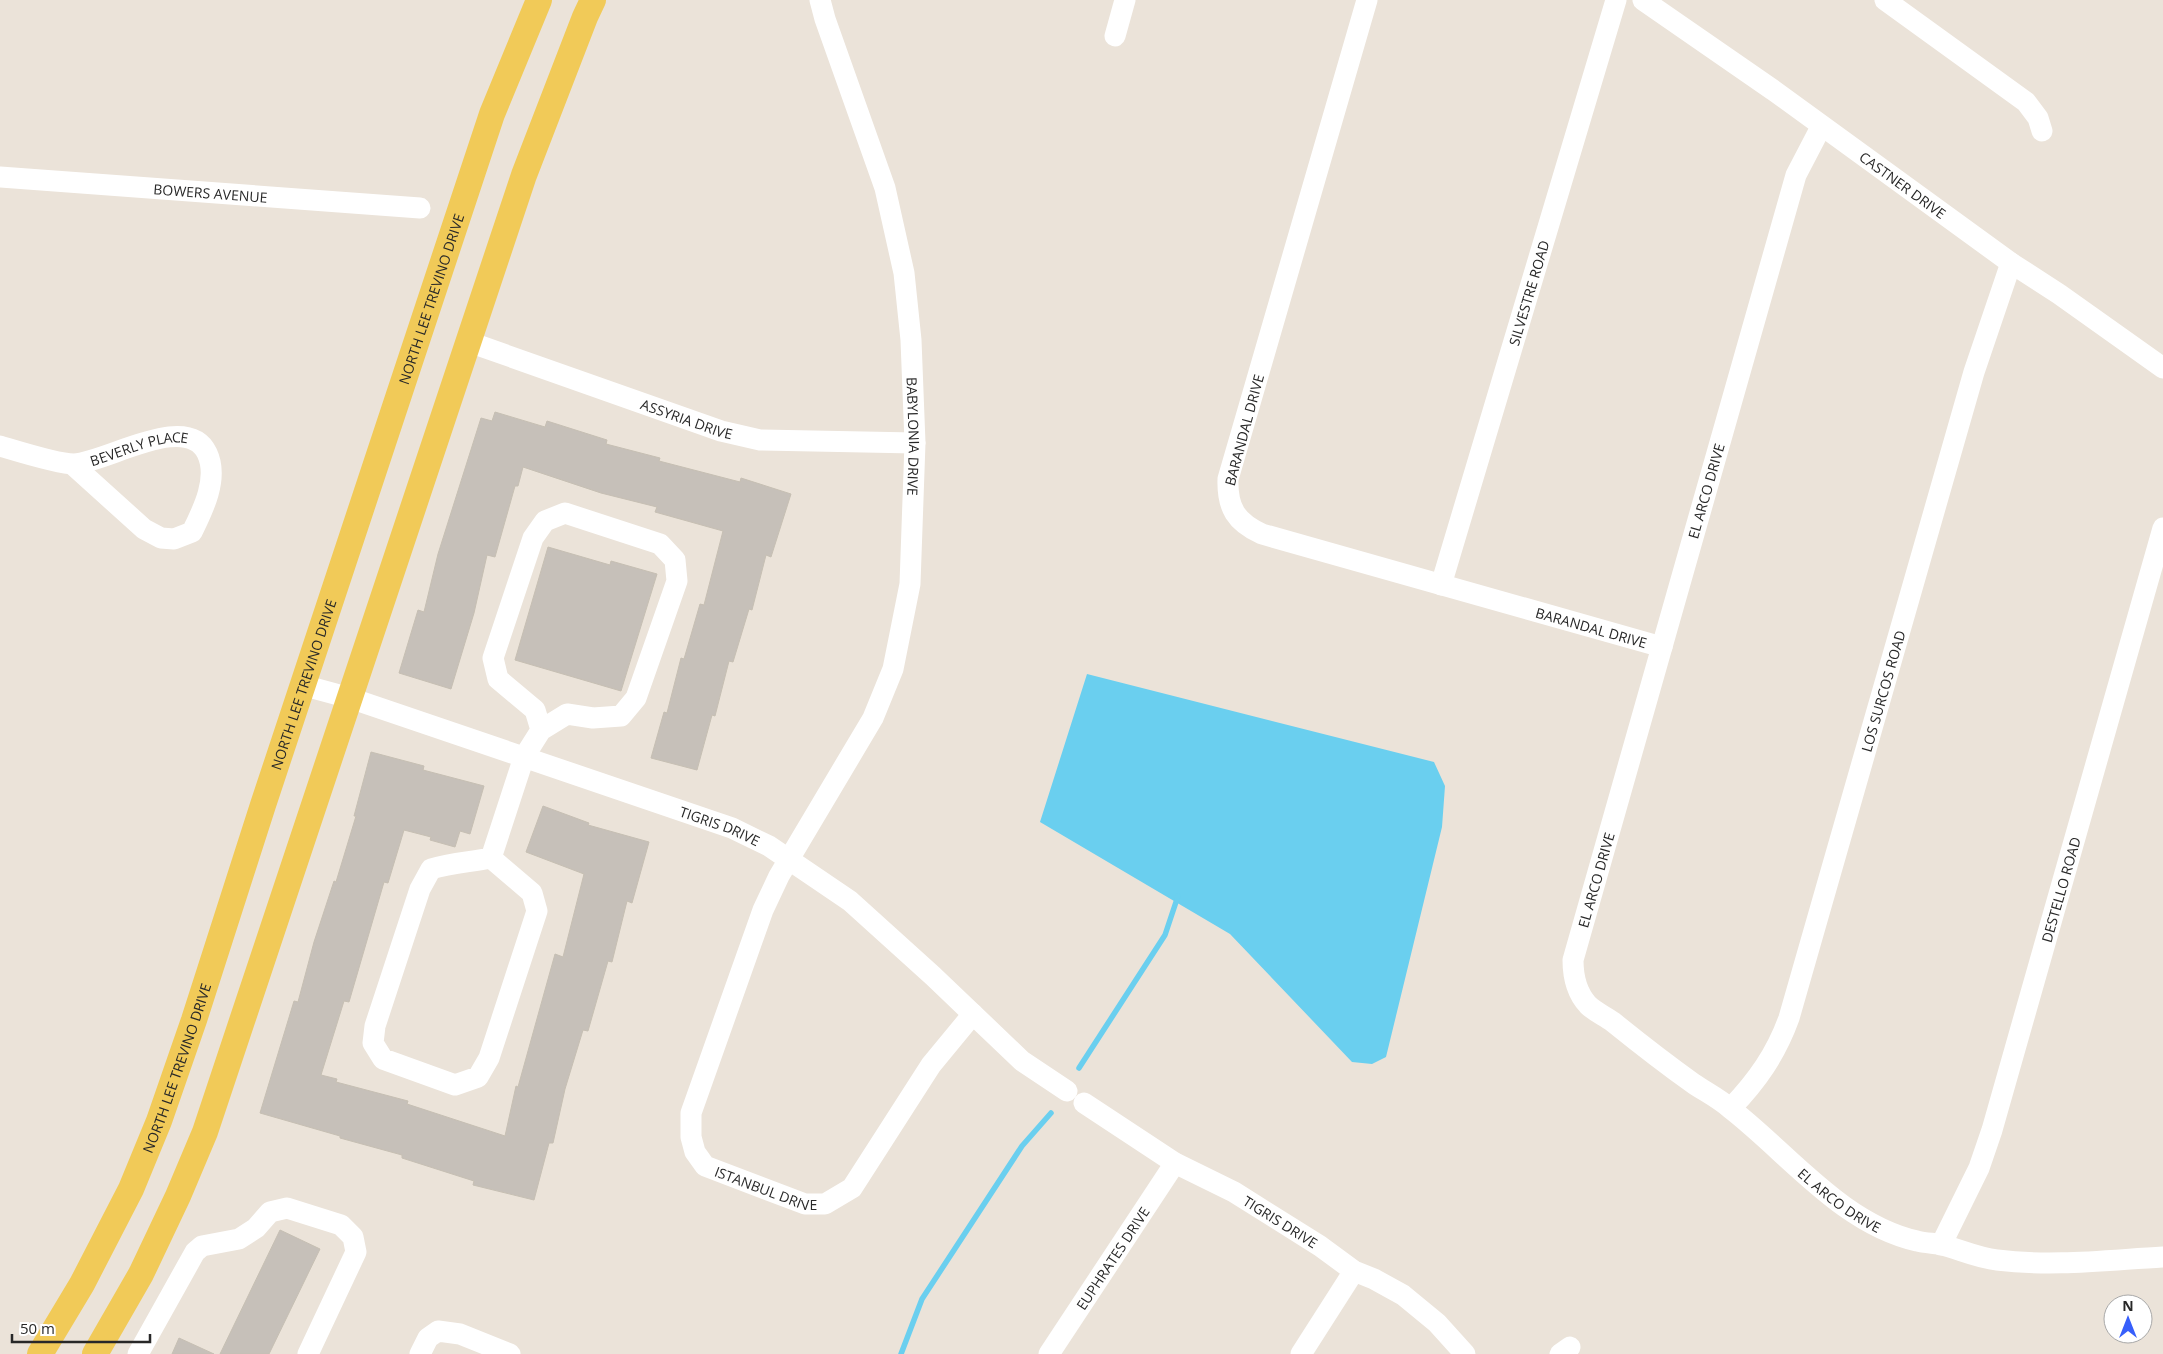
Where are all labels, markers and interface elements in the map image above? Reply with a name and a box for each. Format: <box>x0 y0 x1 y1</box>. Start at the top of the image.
street label: CASTNER DRIVE <box>1856 147 1950 222</box>
street label: BOWERS AVENUE <box>153 179 268 206</box>
street label: NORTH LEE TREVINO DRIVE <box>394 211 468 387</box>
street label: SILVESTRE ROAD <box>1504 238 1553 348</box>
street label: BARANDAL DRIVE <box>1220 372 1268 488</box>
street label: BABYLONIA DRIVE <box>903 377 925 496</box>
street label: ASSYRIA DRIVE <box>638 394 735 443</box>
street label: BEVERLY PLACE <box>87 427 190 470</box>
street label: EL ARCO DRIVE <box>1683 441 1729 541</box>
street label: NORTH LEE TREVINO DRIVE <box>266 596 340 772</box>
street label: BARANDAL DRIVE <box>1534 602 1649 652</box>
street label: LOS SURCOS ROAD <box>1856 628 1909 754</box>
street label: TIGRIS DRIVE <box>677 801 763 850</box>
street label: EL ARCO DRIVE <box>1573 830 1619 930</box>
street label: DESTELLO ROAD <box>2036 835 2084 944</box>
street label: NORTH LEE TREVINO DRIVE <box>138 981 215 1155</box>
street label: ISTANBUL DRIVE <box>712 1161 817 1214</box>
street label: EL ARCO DRIVE <box>1794 1164 1885 1237</box>
street label: TIGRIS DRIVE <box>1240 1191 1322 1252</box>
street label: EUPHRATES DRIVE <box>1071 1203 1153 1313</box>
north arrow <box>2103 1294 2153 1344</box>
text: N <box>2122 1296 2134 1315</box>
scale bar <box>12 1312 150 1344</box>
text: 50 m <box>20 1318 55 1338</box>

